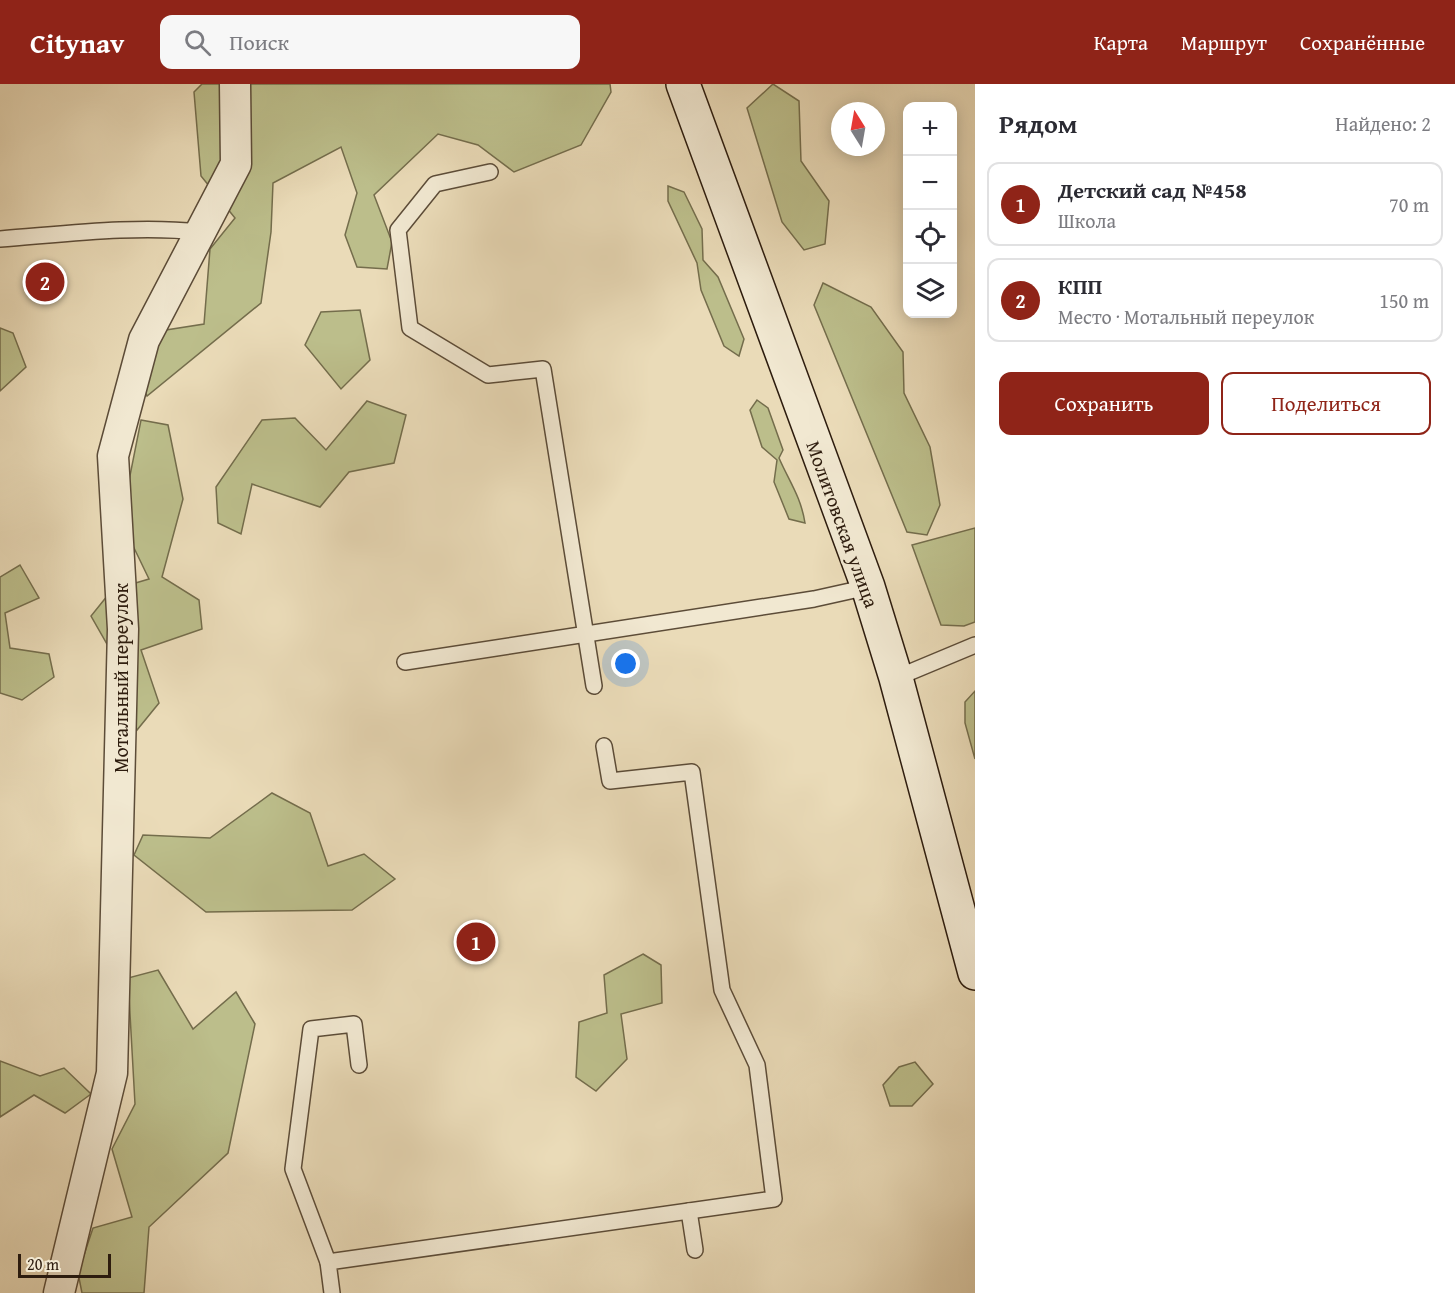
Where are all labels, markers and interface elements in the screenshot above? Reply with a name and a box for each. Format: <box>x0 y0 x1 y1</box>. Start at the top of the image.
search box <box>160 15 580 69</box>
text: Citynav <box>30 22 124 63</box>
icon: search <box>181 26 214 59</box>
text: Поиск <box>229 26 289 58</box>
text: Карта <box>1094 27 1148 58</box>
text: Маршрут <box>1181 27 1267 58</box>
text: Сохранённые <box>1300 27 1425 58</box>
north arrow <box>831 102 885 156</box>
map controls <box>903 102 957 318</box>
button: + <box>903 102 957 156</box>
text: Рядом <box>999 104 1077 143</box>
text: Найдено: 2 <box>1335 109 1431 138</box>
button: − <box>903 156 957 210</box>
text: Детский сад №458 <box>1058 174 1247 206</box>
text: 1 <box>1015 190 1026 219</box>
text: 70 m <box>1389 190 1429 219</box>
text: Школа <box>1058 206 1116 235</box>
button: locate <box>903 210 957 264</box>
pin: 2 <box>26 260 64 304</box>
button: layers <box>903 264 957 318</box>
text: КПП <box>1058 270 1102 302</box>
text: 2 <box>1015 286 1026 315</box>
text: 150 m <box>1379 286 1429 315</box>
text: Место · Мотальный переулок <box>1058 302 1314 331</box>
button: Сохранить <box>999 372 1209 435</box>
button: Поделиться <box>1221 372 1431 435</box>
street label: Молитовская улица <box>799 436 887 612</box>
street label: Мотальный переулок <box>106 582 135 773</box>
your location <box>611 649 640 678</box>
pin: 1 <box>456 920 496 964</box>
scale bar <box>18 1251 111 1278</box>
text: 20 m <box>27 1252 59 1276</box>

